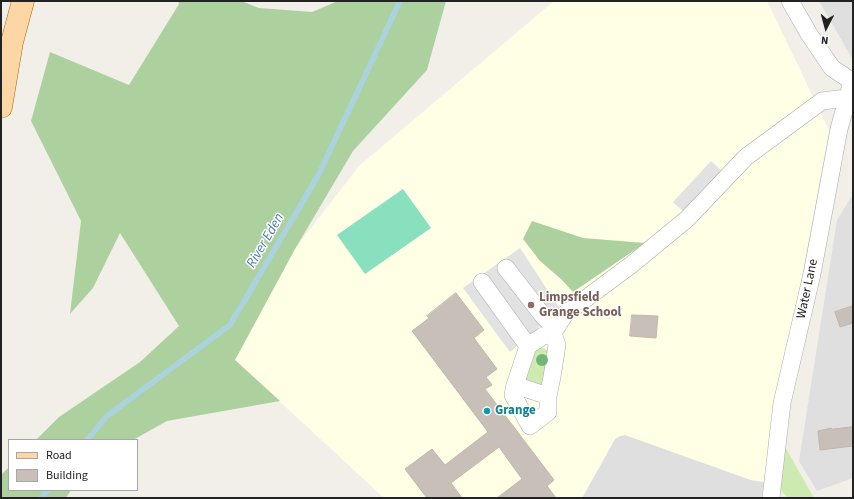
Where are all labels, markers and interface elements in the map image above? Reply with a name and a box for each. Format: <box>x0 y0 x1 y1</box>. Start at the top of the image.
north arrow <box>806 8 846 48</box>
text: N <box>820 33 829 48</box>
water label: River Eden <box>244 211 288 271</box>
street label: Water Lane <box>794 258 822 320</box>
place label: Limpsfield Grange School <box>539 290 621 321</box>
marker: Limpsfield Grange School <box>526 300 536 310</box>
place label: Grange <box>495 403 536 419</box>
marker: Grange <box>482 406 492 416</box>
legend <box>8 439 138 491</box>
text: Road <box>46 447 72 464</box>
text: Building <box>46 467 88 484</box>

